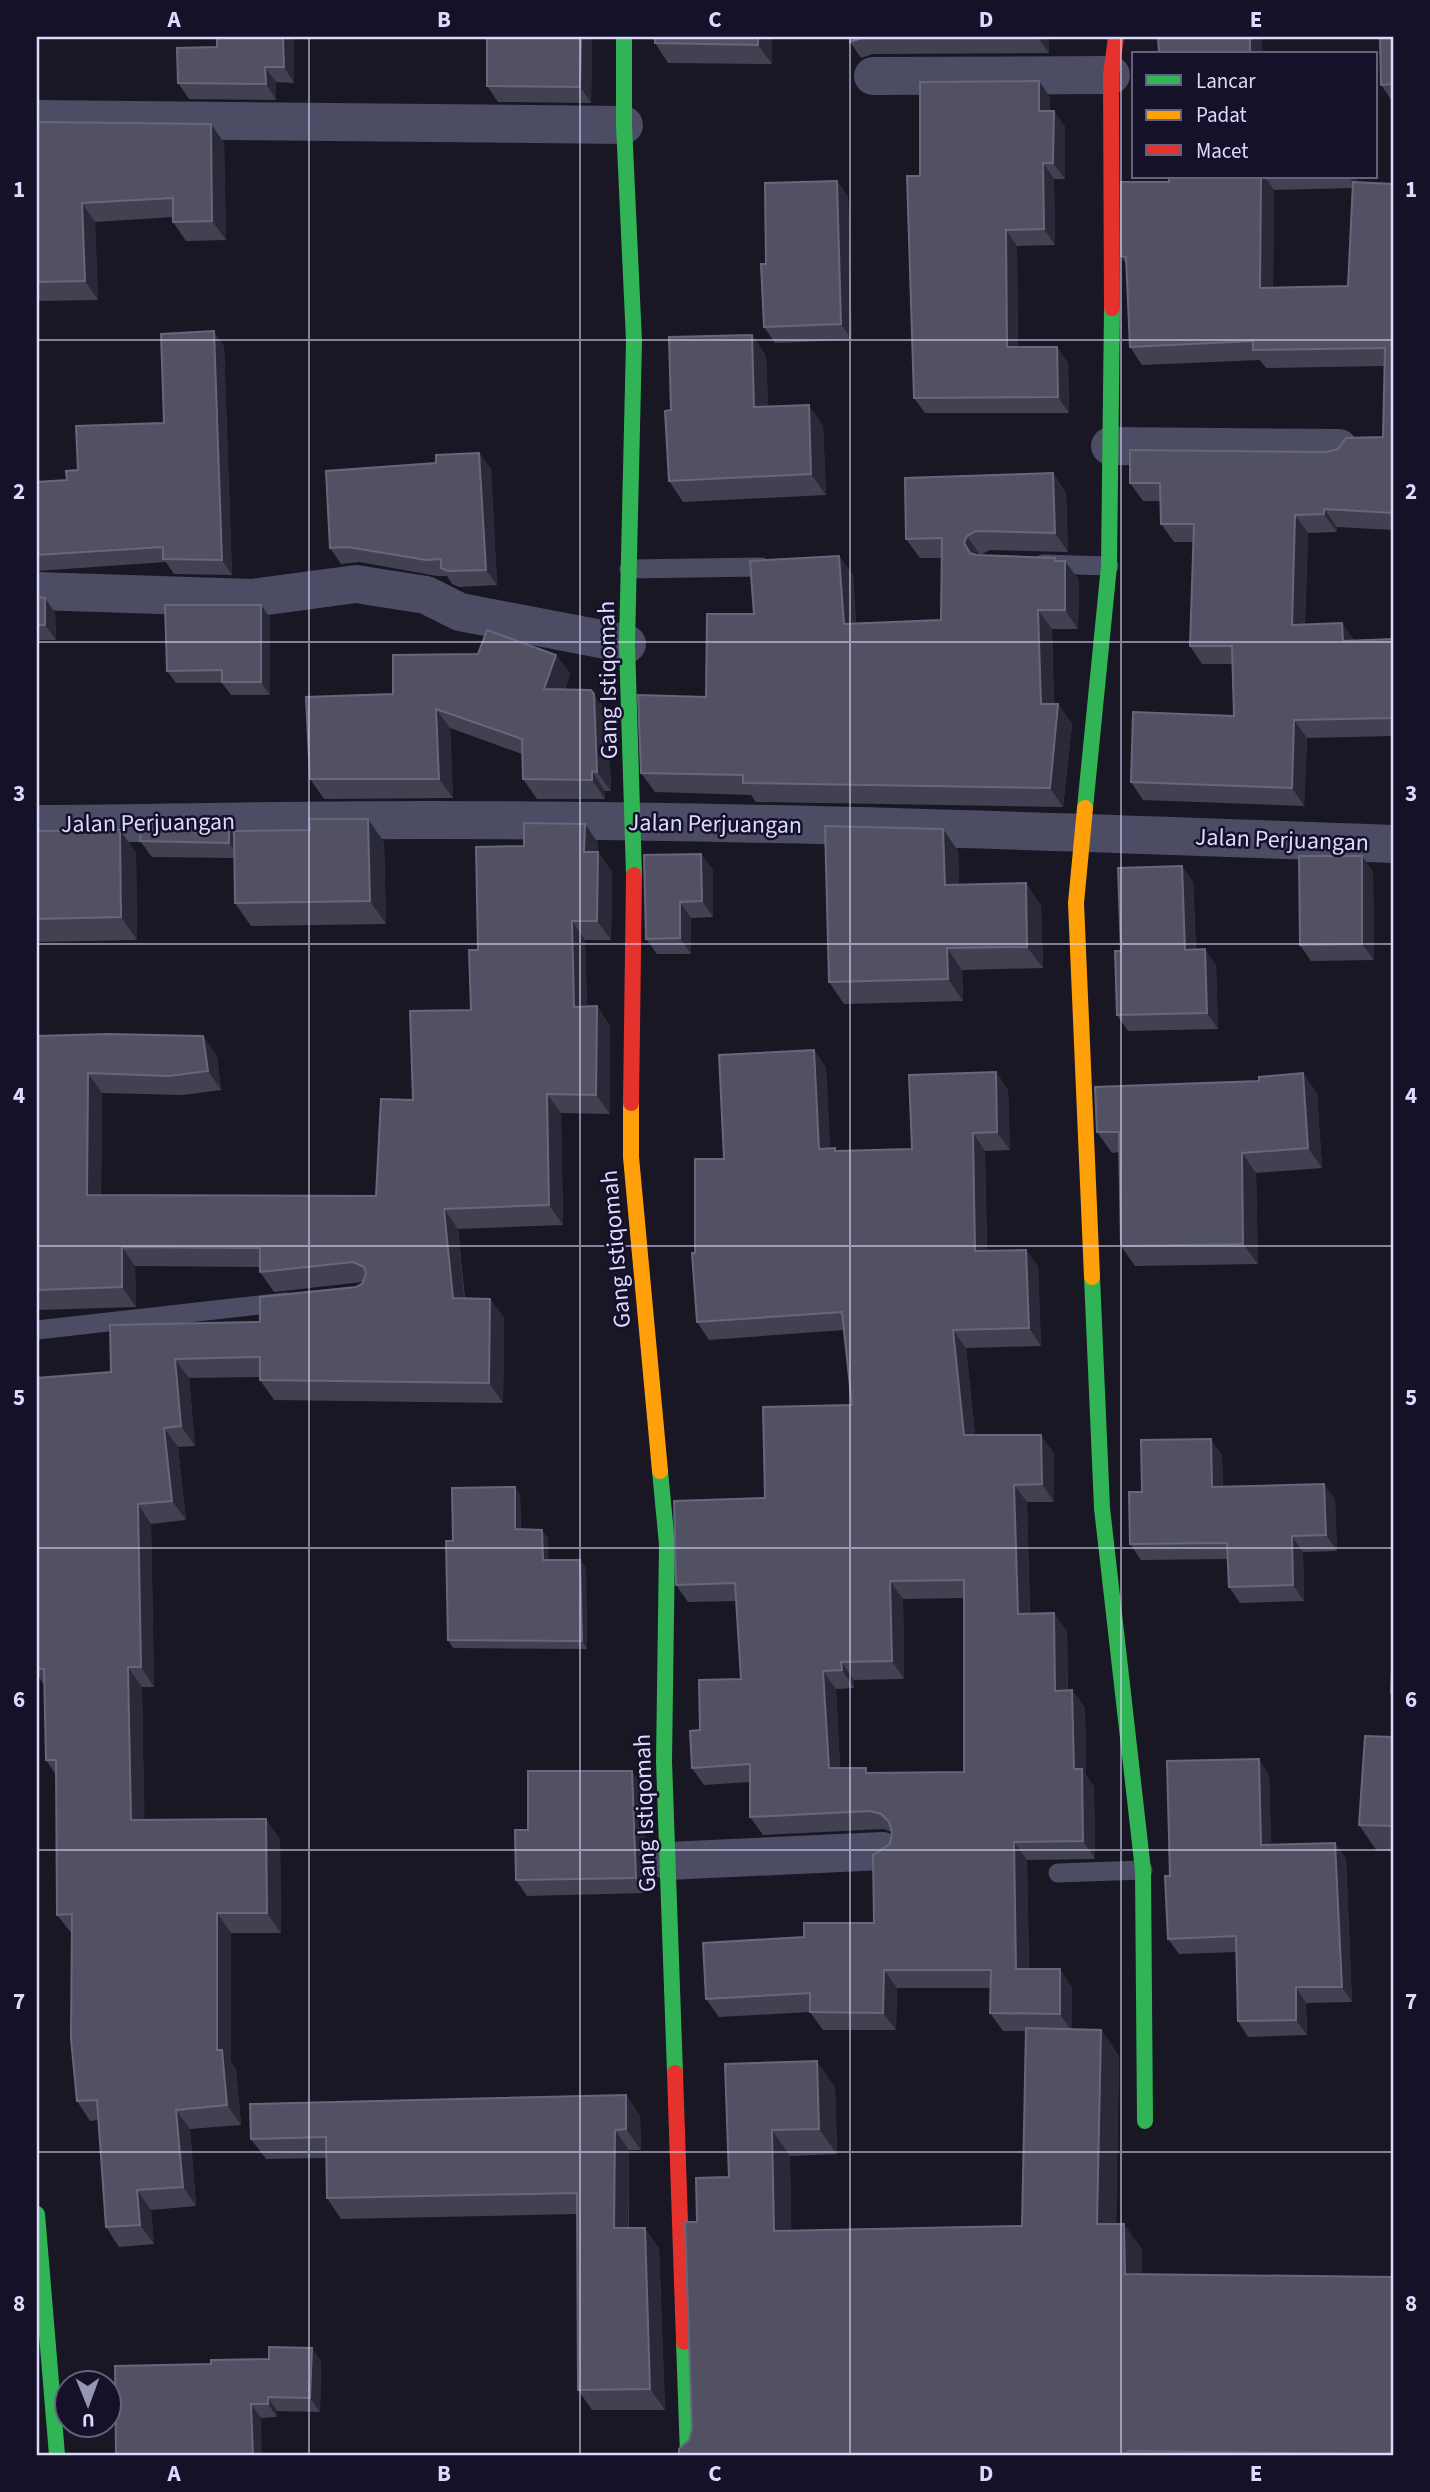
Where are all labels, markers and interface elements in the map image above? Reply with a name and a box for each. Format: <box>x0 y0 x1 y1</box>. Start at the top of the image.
text: A <box>166 3 181 36</box>
text: B <box>437 3 451 36</box>
text: C <box>708 3 722 36</box>
text: D <box>979 3 993 36</box>
text: E <box>1250 3 1262 36</box>
legend <box>1132 52 1378 178</box>
text: Lancar <box>1196 66 1256 96</box>
text: Padat <box>1196 100 1247 130</box>
text: Macet <box>1196 136 1248 166</box>
text: 1 <box>13 173 25 206</box>
text: 1 <box>1405 173 1417 206</box>
text: 2 <box>13 475 25 508</box>
text: 2 <box>1405 475 1417 508</box>
street label: Gang Istiqomah <box>589 601 627 759</box>
text: 3 <box>13 777 25 810</box>
text: 3 <box>1405 777 1417 810</box>
street label: Jalan Perjuangan <box>61 804 235 842</box>
street label: Jalan Perjuangan <box>628 805 802 843</box>
street label: Jalan Perjuangan <box>1194 819 1370 861</box>
text: 4 <box>13 1079 25 1112</box>
text: 4 <box>1405 1079 1417 1112</box>
street label: Gang Istiqomah <box>592 1169 640 1329</box>
text: 5 <box>13 1381 25 1414</box>
text: 5 <box>1405 1381 1417 1414</box>
text: 6 <box>13 1683 25 1716</box>
text: 6 <box>1405 1683 1417 1716</box>
street label: Gang Istiqomah <box>625 1733 665 1893</box>
text: 7 <box>13 1985 25 2018</box>
text: 7 <box>1405 1985 1417 2018</box>
text: 8 <box>13 2287 25 2320</box>
text: 8 <box>1405 2287 1417 2320</box>
north arrow <box>52 2370 122 2440</box>
text: U <box>82 2406 95 2433</box>
text: A <box>166 2457 181 2490</box>
text: B <box>437 2457 451 2490</box>
text: C <box>708 2457 722 2490</box>
text: D <box>979 2457 993 2490</box>
text: E <box>1250 2457 1262 2490</box>

